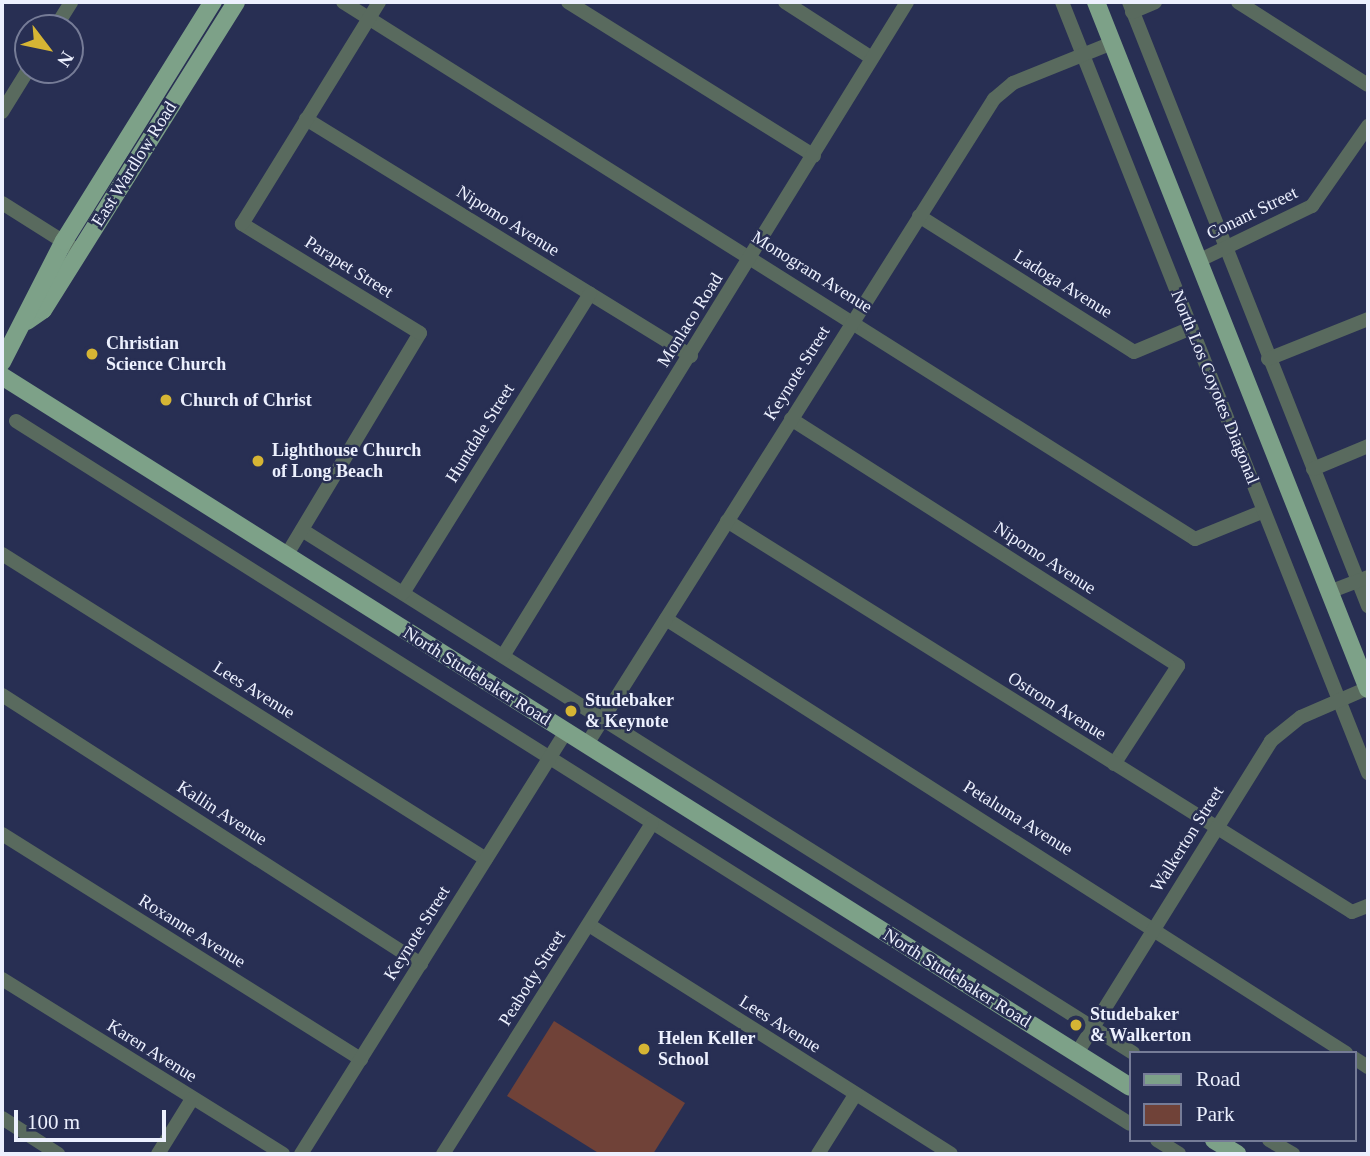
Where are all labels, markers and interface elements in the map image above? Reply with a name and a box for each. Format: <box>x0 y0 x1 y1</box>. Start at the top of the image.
north arrow <box>14 14 84 84</box>
text: N <box>53 48 78 71</box>
street label: East Wardlow Road <box>87 97 181 231</box>
street label: Nipomo Avenue <box>452 181 564 261</box>
street label: Conant Street <box>1203 182 1301 244</box>
street label: Monogram Avenue <box>747 226 877 318</box>
street label: Parapet Street <box>301 231 397 303</box>
street label: Ladoga Avenue <box>1009 245 1117 323</box>
street label: Monlaco Road <box>653 269 727 371</box>
street label: North Los Coyotes Diagonal <box>1166 287 1264 487</box>
street label: Keynote Street <box>759 322 835 424</box>
place label: Christian Science Church <box>106 333 226 376</box>
marker: Christian Science Church <box>84 346 100 362</box>
street label: Huntdale Street <box>441 380 519 486</box>
place label: Church of Christ <box>180 389 312 411</box>
marker: Church of Christ <box>158 392 174 408</box>
place label: Lighthouse Church of Long Beach <box>272 440 421 482</box>
marker: Lighthouse Church of Long Beach <box>250 453 266 469</box>
street label: Nipomo Avenue <box>990 517 1100 599</box>
street label: North Studebaker Road <box>399 622 555 730</box>
street label: Lees Avenue <box>209 656 299 724</box>
street label: Ostrom Avenue <box>1003 667 1111 745</box>
place label: Studebaker & Keynote <box>585 690 674 732</box>
marker: Studebaker & Keynote <box>563 703 579 719</box>
street label: Petaluma Avenue <box>959 775 1077 861</box>
street label: Kallin Avenue <box>172 776 272 850</box>
street label: Walkerton Street <box>1146 782 1228 896</box>
street label: Keynote Street <box>379 882 455 984</box>
street label: Roxanne Avenue <box>134 889 250 973</box>
street label: North Studebaker Road <box>879 924 1035 1032</box>
street label: Peabody Street <box>494 926 570 1030</box>
street label: Lees Avenue <box>735 990 825 1058</box>
place label: Studebaker & Walkerton <box>1090 1004 1191 1046</box>
street label: Karen Avenue <box>103 1015 201 1087</box>
marker: Studebaker & Walkerton <box>1068 1017 1084 1033</box>
place label: Helen Keller School <box>658 1028 755 1070</box>
marker: Helen Keller School <box>636 1041 652 1057</box>
legend <box>1128 1051 1356 1142</box>
text: Road <box>1196 1067 1240 1091</box>
scale bar <box>18 1096 170 1140</box>
text: Park <box>1196 1102 1235 1126</box>
text: 100 m <box>27 1110 80 1134</box>

